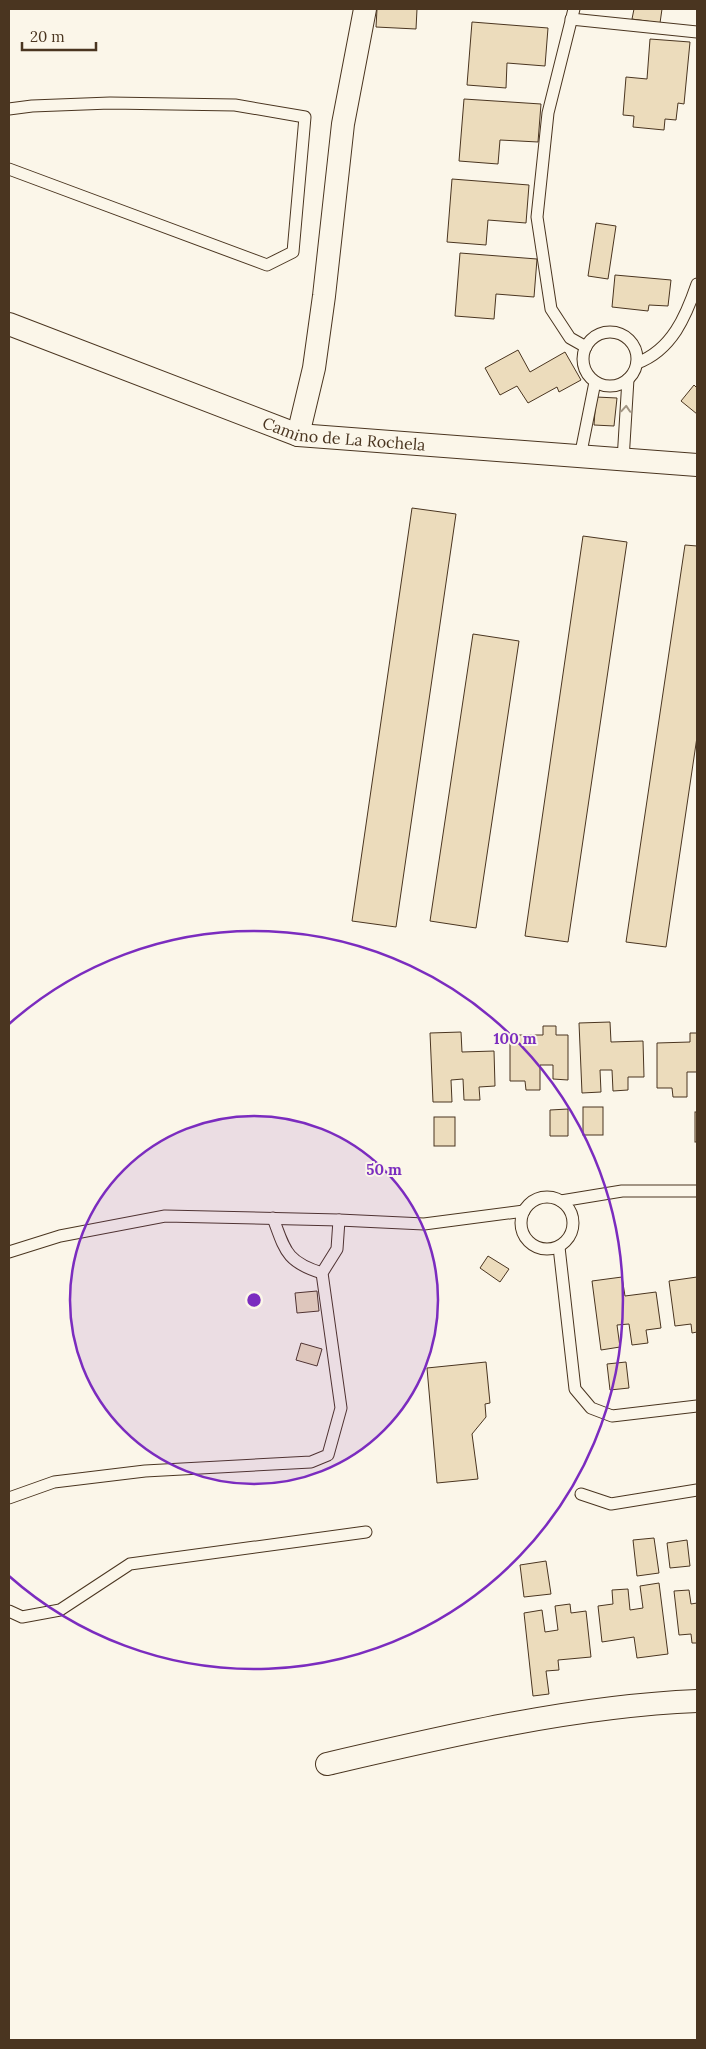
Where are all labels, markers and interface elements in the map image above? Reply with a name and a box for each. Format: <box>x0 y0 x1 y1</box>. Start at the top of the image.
scale bar <box>22 20 96 52</box>
text: 20 m <box>30 27 65 46</box>
one-way arrow <box>621 404 632 412</box>
street label: Camino de La Rochela <box>260 412 426 455</box>
text: 100 m <box>494 1029 537 1048</box>
text: 50 m <box>366 1160 402 1179</box>
centre of rings <box>245 1291 263 1309</box>

